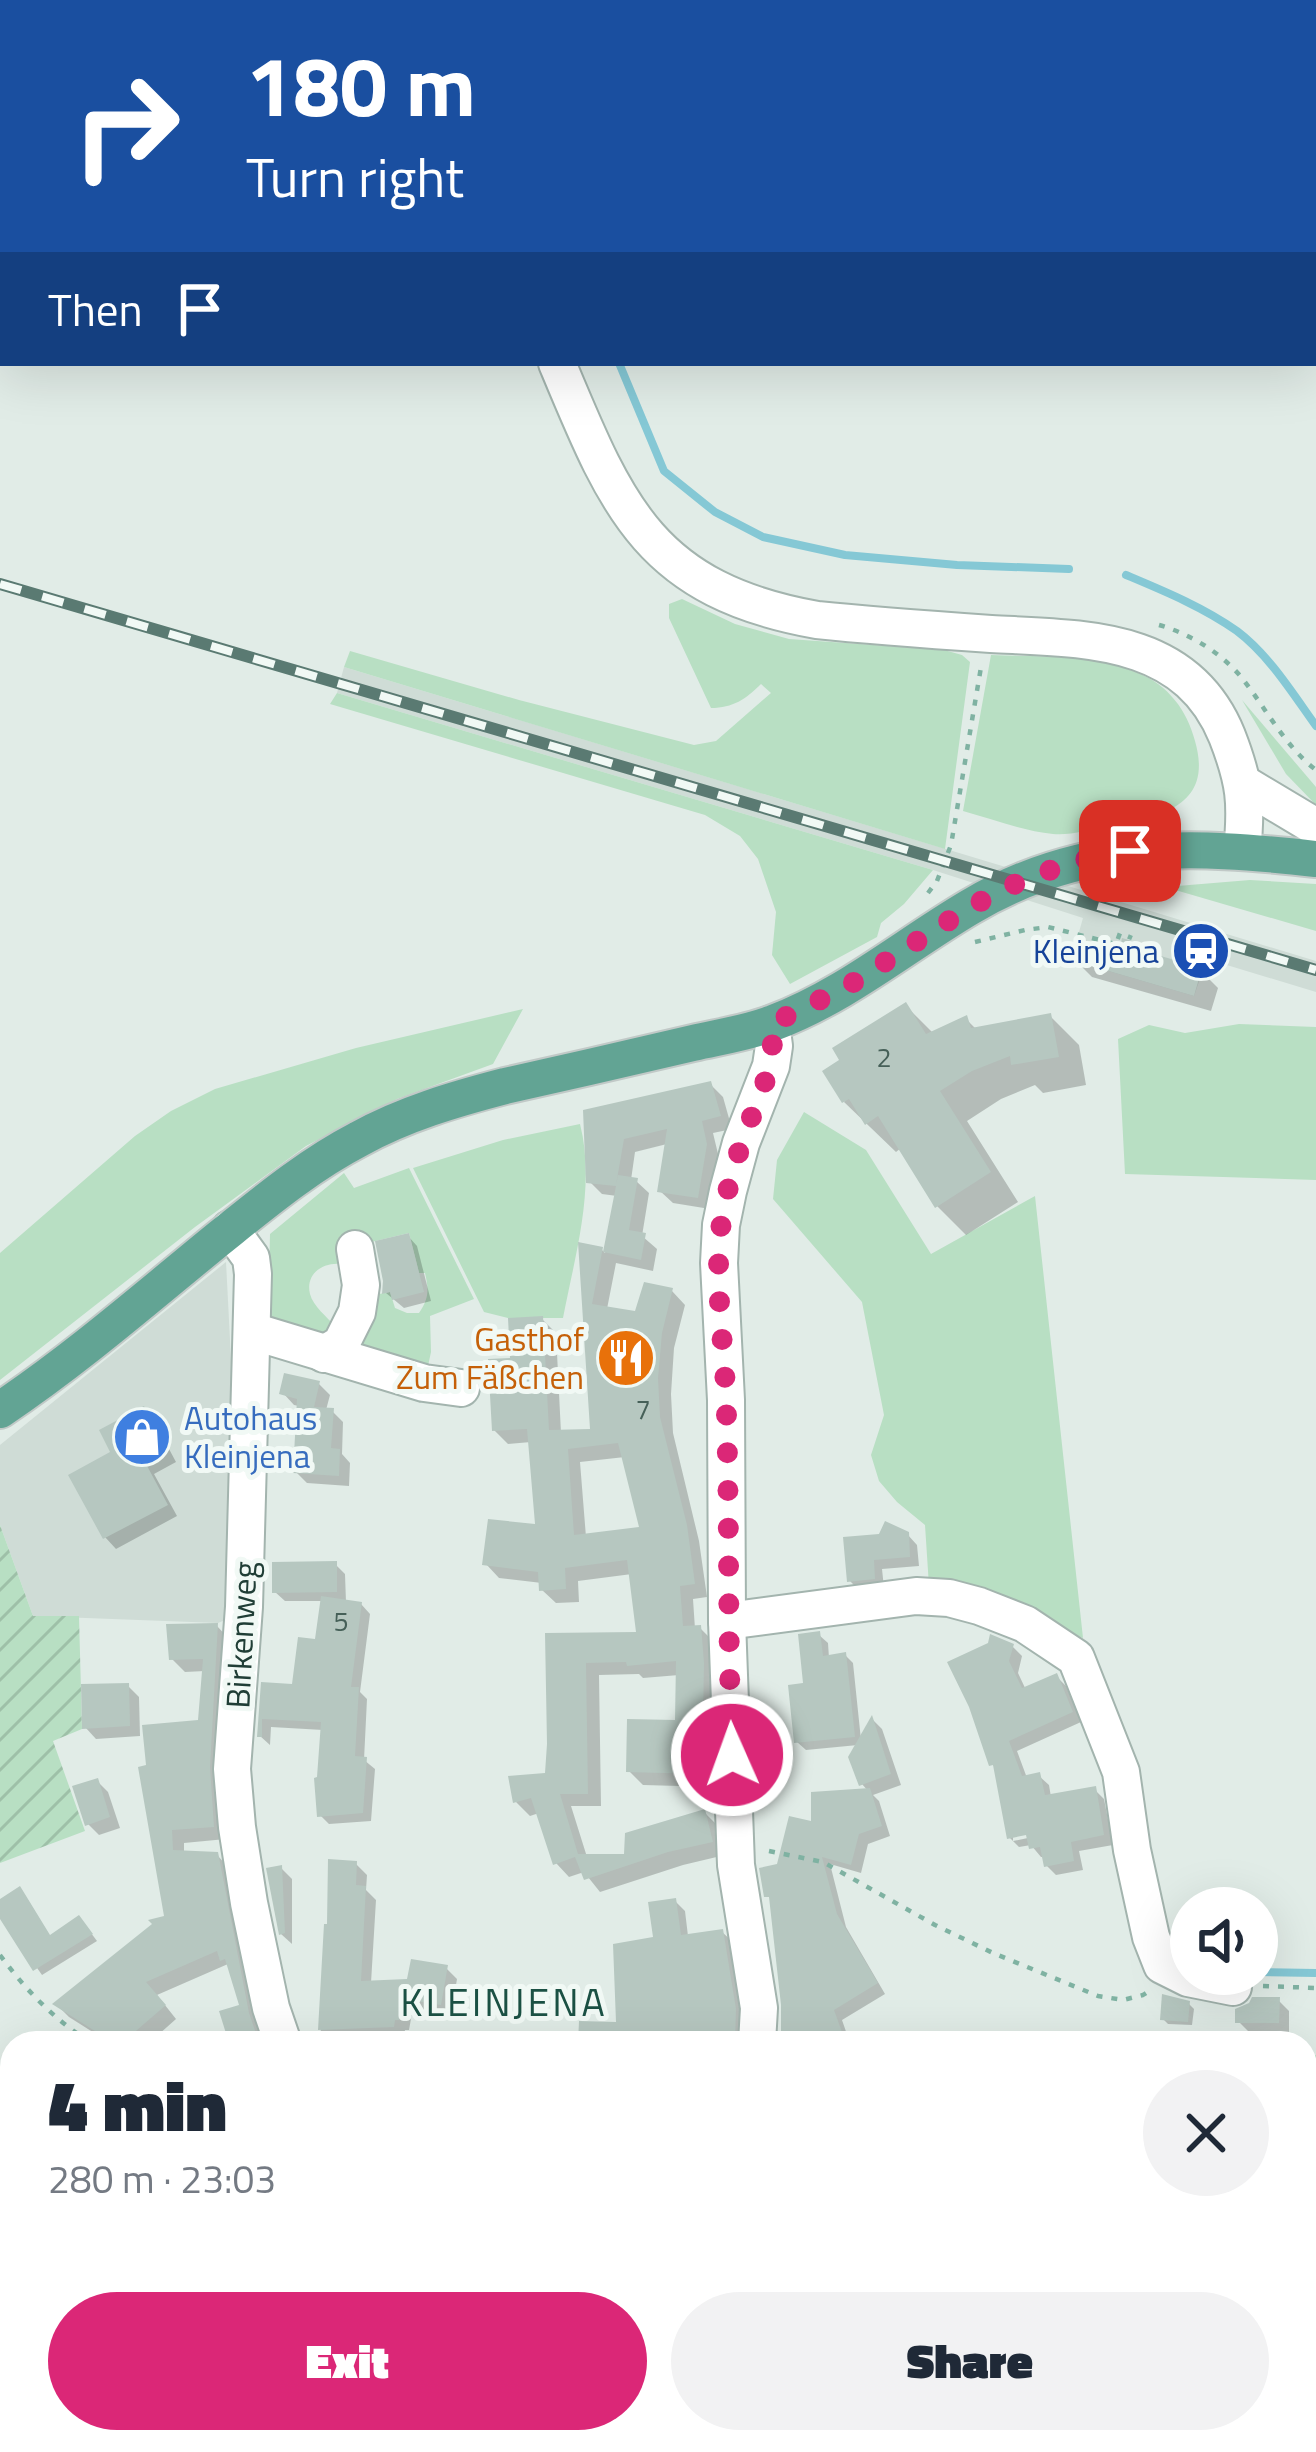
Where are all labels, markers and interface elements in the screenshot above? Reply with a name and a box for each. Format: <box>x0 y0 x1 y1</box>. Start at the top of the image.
text: 180 m <box>246 21 476 149</box>
icon: right <box>48 48 204 204</box>
text: Turn right <box>246 136 464 218</box>
text: Then <box>48 275 143 343</box>
icon: arrive <box>167 276 233 342</box>
pin <box>1079 800 1181 902</box>
icon: arrive <box>1097 818 1163 884</box>
station icon: Kleinjena <box>1170 920 1232 982</box>
place label: Kleinjena <box>1033 926 1159 976</box>
house number: 2 <box>876 1036 892 1077</box>
place label: Gasthof Zum Fäßchen <box>396 1314 584 1402</box>
restaurant icon: Gasthof Zum Fäßchen <box>595 1327 657 1389</box>
house number: 7 <box>635 1388 651 1429</box>
place label: Autohaus Kleinjena <box>184 1393 317 1481</box>
shop icon: Autohaus Kleinjena <box>111 1406 173 1468</box>
street label: Birkenweg <box>212 1560 270 1710</box>
house number: 5 <box>333 1600 349 1641</box>
position arrow <box>669 1692 795 1818</box>
map controls <box>1170 1887 1278 1995</box>
button: sound <box>1170 1887 1278 1995</box>
district label: KLEINJENA <box>400 1972 608 2031</box>
text: 4 min <box>48 2049 227 2159</box>
button: close <box>1143 2070 1269 2196</box>
text: 280 m · 23:03 <box>48 2149 276 2208</box>
button: Exit <box>48 2292 647 2430</box>
button: Share <box>671 2292 1269 2430</box>

